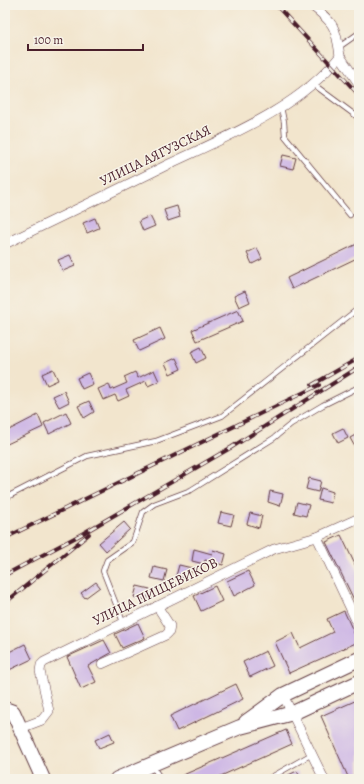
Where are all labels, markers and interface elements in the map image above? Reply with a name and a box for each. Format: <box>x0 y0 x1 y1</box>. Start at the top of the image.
scale bar <box>28 26 143 52</box>
text: 100 m <box>34 32 63 48</box>
street label: УЛИЦА АЯГУЗСКАЯ <box>97 120 214 191</box>
street label: УЛИЦА ПИЩЕВИКОВ <box>90 553 221 630</box>

